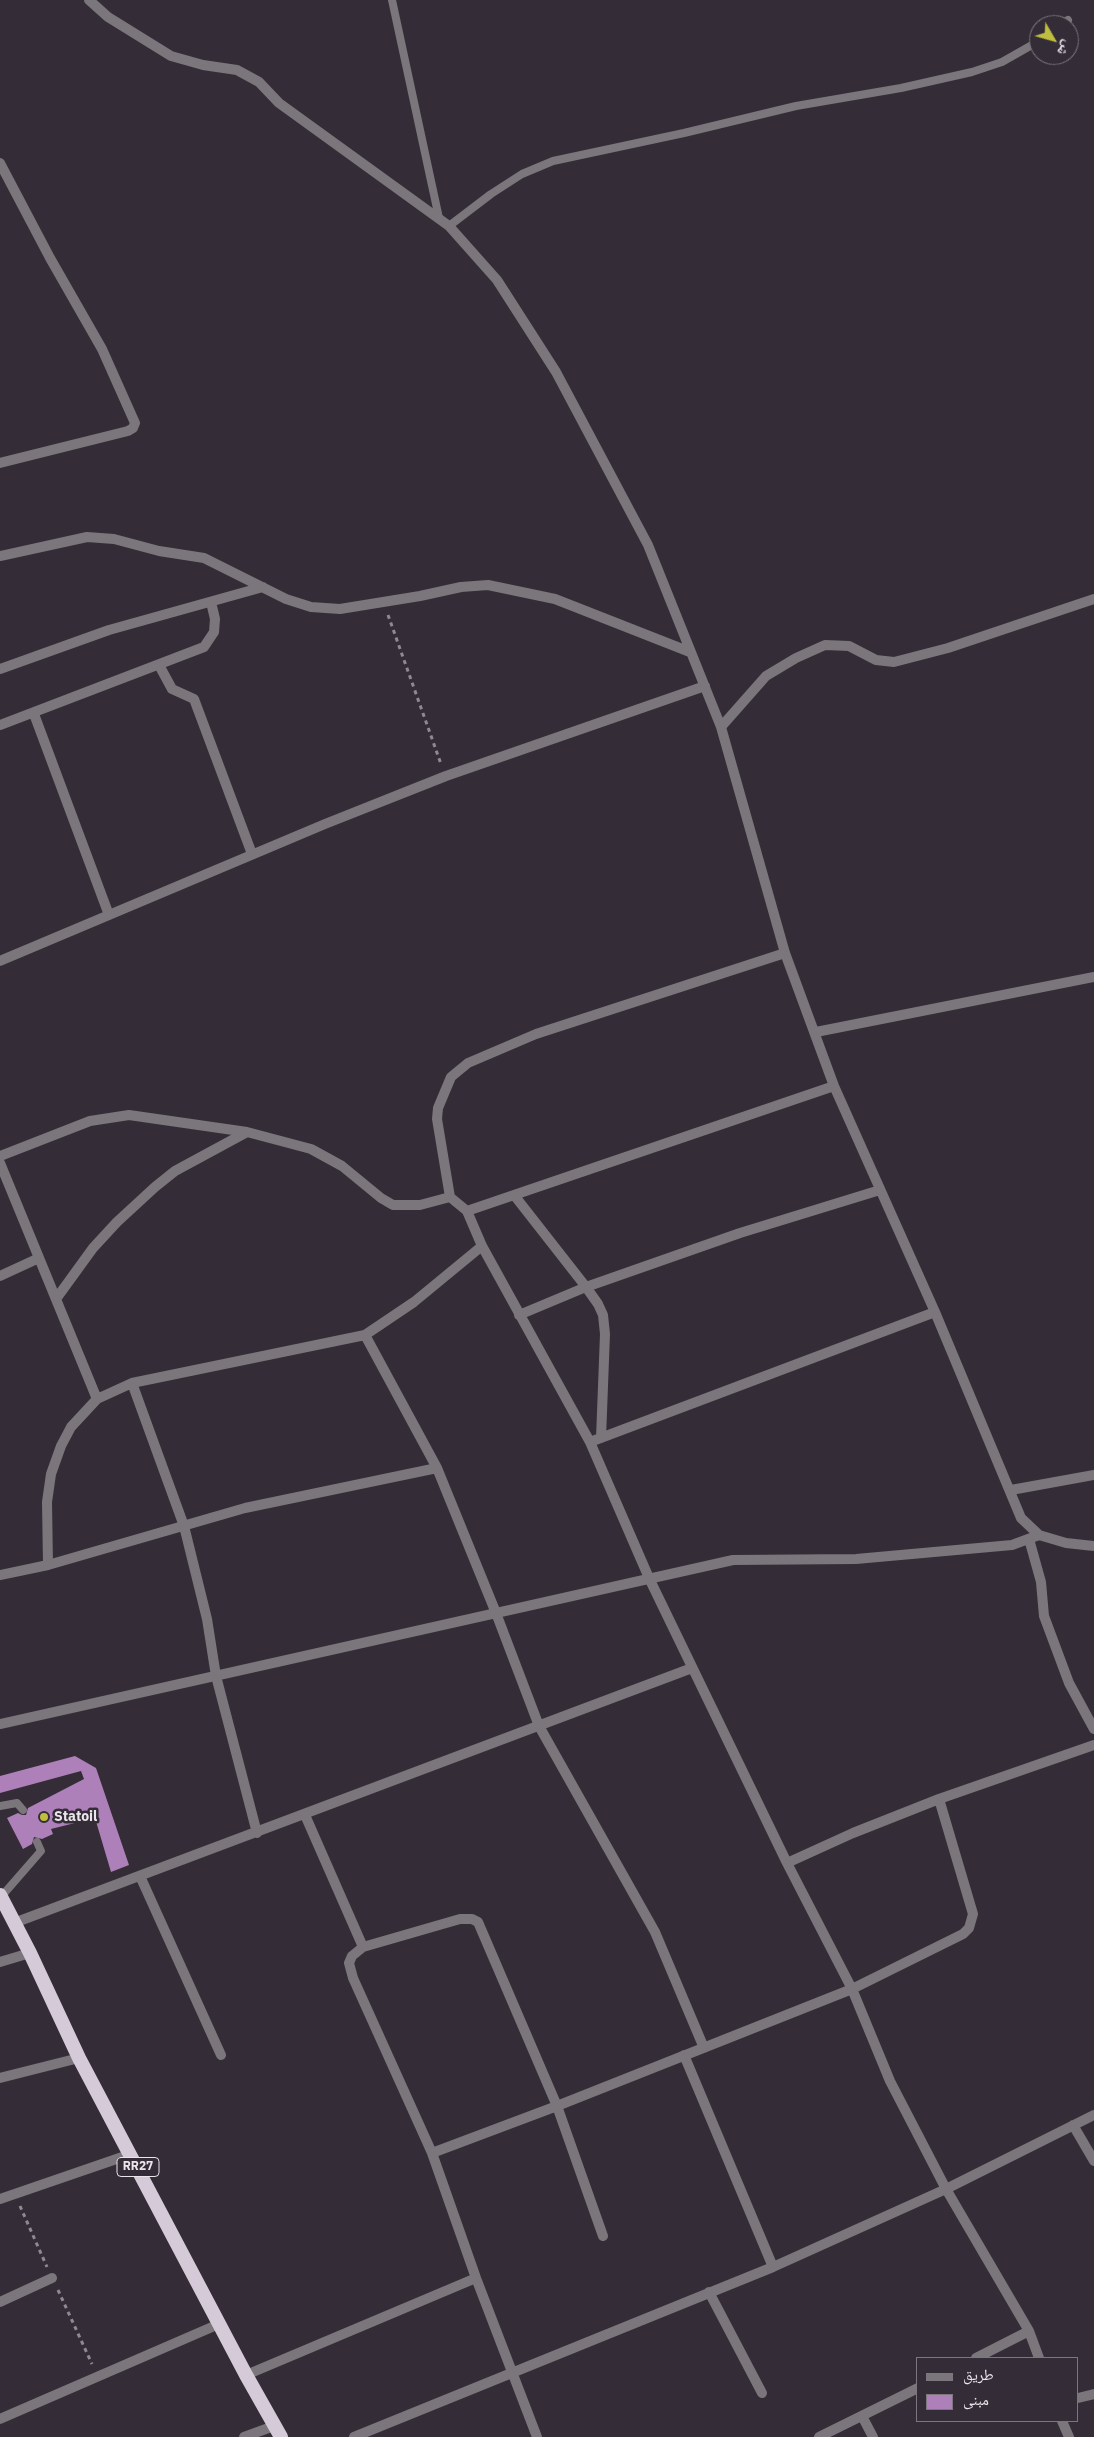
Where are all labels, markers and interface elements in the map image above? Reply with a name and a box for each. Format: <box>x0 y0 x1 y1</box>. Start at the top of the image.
north arrow <box>1029 15 1079 65</box>
text: ش <box>1053 37 1077 60</box>
place label: Statoil <box>54 1809 97 1825</box>
marker: Statoil <box>38 1811 50 1823</box>
road number: RR27 <box>117 2158 159 2176</box>
legend <box>916 2357 1079 2422</box>
text: طريق <box>963 2365 994 2384</box>
text: مبنى <box>963 2390 989 2409</box>

